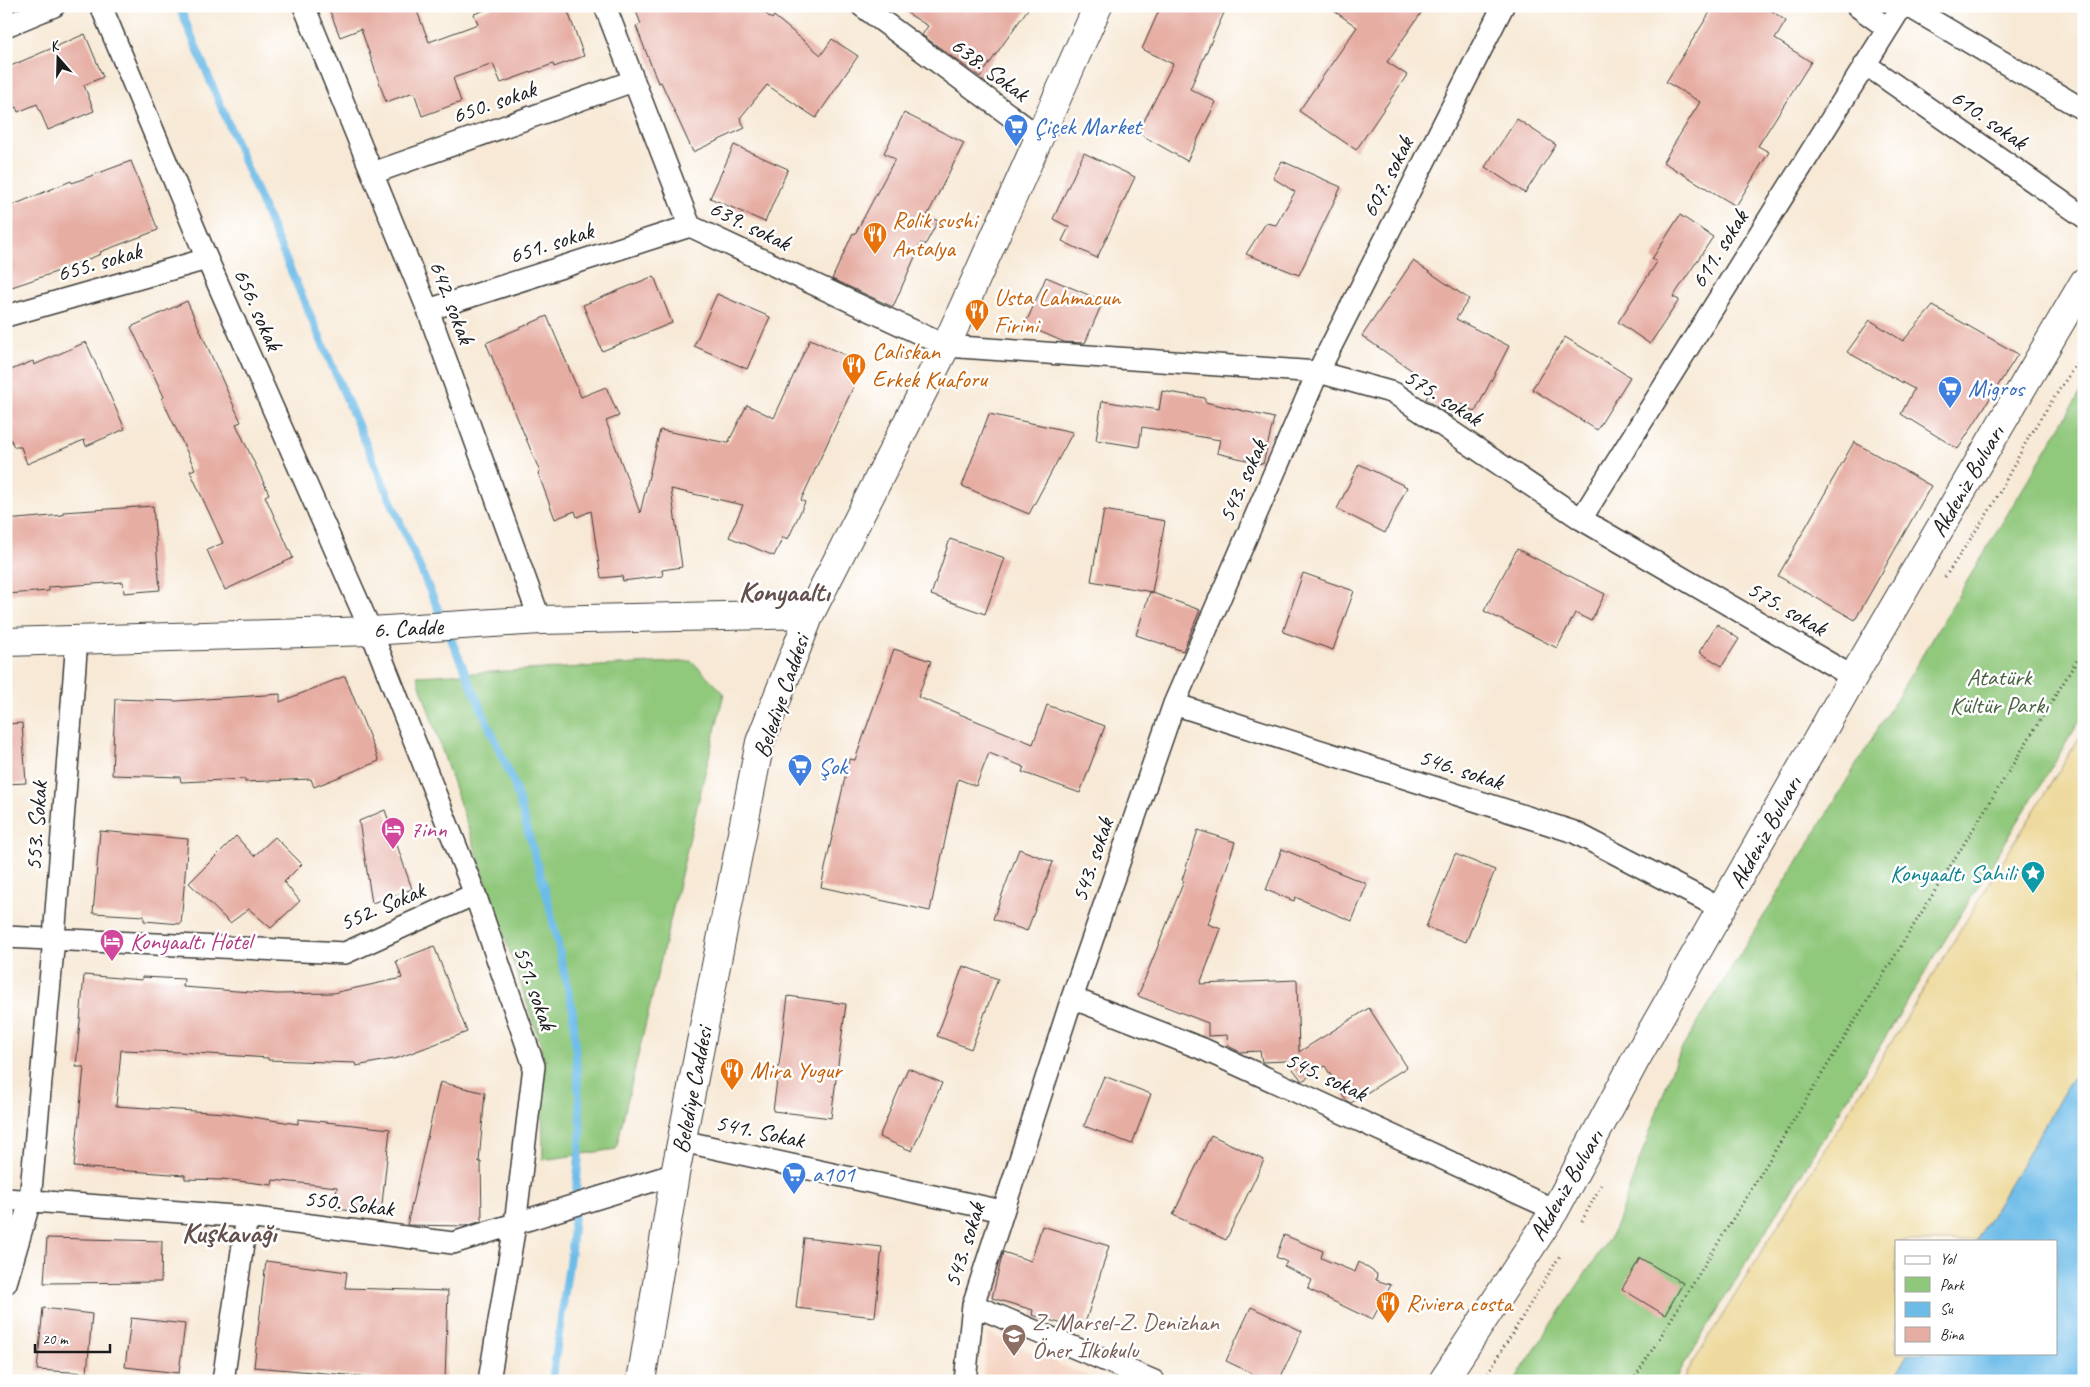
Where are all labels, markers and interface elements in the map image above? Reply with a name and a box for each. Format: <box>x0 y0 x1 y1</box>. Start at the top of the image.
street label: 638. Sokak <box>945 30 1037 109</box>
north arrow <box>32 32 82 82</box>
text: K <box>47 36 63 55</box>
street label: 650. sokak <box>448 73 542 130</box>
street label: 610. sokak <box>1945 82 2035 157</box>
place label: Çiçek Market <box>1034 111 1143 141</box>
supermarket icon: Çiçek Market <box>1003 113 1029 147</box>
street label: 607. sokak <box>1354 130 1421 222</box>
street label: 639. sokak <box>704 193 798 258</box>
street label: 611. sokak <box>1683 202 1756 294</box>
place label: Rolik sushi Antalya <box>892 205 979 263</box>
street label: 651. sokak <box>505 215 599 271</box>
restaurant icon: Rolik sushi Antalya <box>862 221 888 255</box>
street label: 655. sokak <box>53 235 147 288</box>
street label: 642. sokak <box>422 256 482 350</box>
street label: 656. sokak <box>227 263 290 357</box>
place label: Usta Lahmacun Firini <box>994 282 1122 340</box>
restaurant icon: Usta Lahmacun Firini <box>964 298 990 332</box>
place label: Caliskan Erkek Kuaforu <box>872 336 989 394</box>
restaurant icon: Caliskan Erkek Kuaforu <box>841 352 867 386</box>
street label: 575. sokak <box>1398 361 1490 434</box>
place label: Migros <box>1968 373 2026 403</box>
supermarket icon: Migros <box>1937 375 1963 409</box>
street label: Akdeniz Bulvarı <box>1923 419 2012 542</box>
street label: 543. sokak <box>1211 433 1274 527</box>
district label: Konyaaltı <box>738 573 831 610</box>
street label: 575. sokak <box>1742 573 1834 644</box>
street label: 6. Cadde <box>372 611 446 645</box>
street label: Belediye Caddesi <box>746 628 817 762</box>
park label: Atatürk Kültür Parkı <box>1950 662 2050 720</box>
street label: 546. sokak <box>1415 741 1509 797</box>
place label: Şok <box>818 751 849 781</box>
supermarket icon: Şok <box>787 753 813 787</box>
street label: Akdeniz Bulvarı <box>1722 769 1809 893</box>
street label: 553. Sokak <box>18 778 54 872</box>
street label: 543. sokak <box>1064 812 1121 906</box>
place label: 7inn <box>410 814 447 844</box>
hotel icon: 7inn <box>380 816 406 850</box>
place label: Konyaaltı Sahili <box>1890 858 2019 888</box>
place icon: Konyaaltı Sahili <box>2020 860 2046 894</box>
street label: 552. Sokak <box>335 874 431 937</box>
place label: Konyaaltı Hotel <box>130 926 256 956</box>
hotel icon: Konyaaltı Hotel <box>99 928 125 962</box>
street label: 551. sokak <box>507 942 564 1036</box>
street label: Belediye Caddesi <box>665 1022 719 1156</box>
street label: 545. sokak <box>1280 1044 1374 1109</box>
place label: Mira Yugur <box>750 1055 844 1085</box>
restaurant icon: Mira Yugur <box>719 1057 745 1091</box>
street label: 541. Sokak <box>713 1107 809 1155</box>
street label: Akdeniz Bulvarı <box>1522 1123 1611 1246</box>
place label: a101 <box>812 1159 856 1189</box>
supermarket icon: a101 <box>781 1161 807 1195</box>
street label: 550. Sokak <box>303 1183 398 1224</box>
street label: 543. sokak <box>936 1197 992 1291</box>
district label: Kuşkavağı <box>182 1214 278 1251</box>
legend <box>1895 1240 2058 1354</box>
text: Yol <box>1940 1250 1957 1269</box>
text: Park <box>1940 1276 1965 1295</box>
place label: Riviera costa <box>1406 1288 1514 1318</box>
restaurant icon: Riviera costa <box>1375 1290 1401 1324</box>
text: Su <box>1940 1300 1954 1319</box>
place label: Z. Marsel-Z. Denizhan Öner İlkokulu <box>1032 1307 1220 1365</box>
scale bar <box>35 1322 110 1354</box>
school or university icon: Z. Marsel-Z. Denizhan Öner İlkokulu <box>1001 1323 1027 1357</box>
text: Bina <box>1940 1326 1965 1345</box>
text: 20 m <box>42 1330 69 1349</box>

